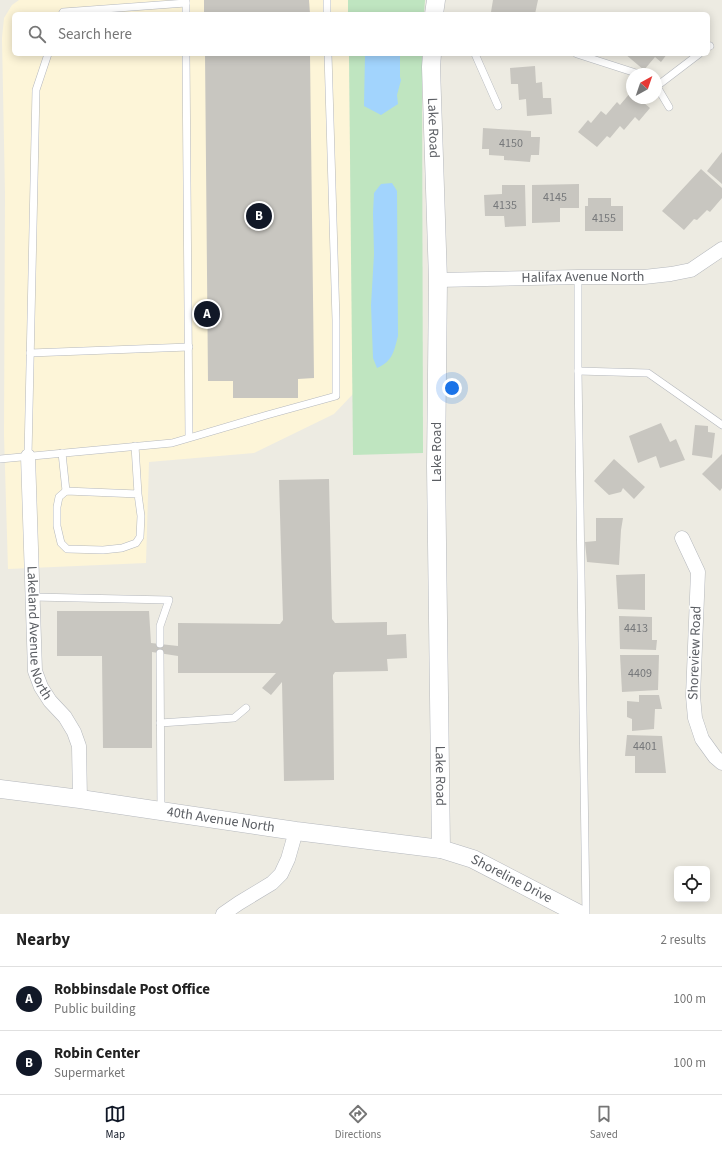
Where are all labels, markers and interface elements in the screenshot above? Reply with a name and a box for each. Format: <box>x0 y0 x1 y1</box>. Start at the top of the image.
search box <box>12 12 710 56</box>
icon: search <box>26 23 48 45</box>
text: Search here <box>58 24 132 45</box>
north arrow <box>626 68 662 104</box>
street label: Lake Road <box>422 97 444 158</box>
house number: 4150 <box>499 135 523 152</box>
house number: 4145 <box>543 189 567 206</box>
house number: 4135 <box>493 197 517 214</box>
pin: B <box>246 201 272 231</box>
house number: 4155 <box>592 210 616 227</box>
street label: Halifax Avenue North <box>521 267 644 288</box>
pin: A <box>194 299 220 329</box>
your location <box>442 378 462 398</box>
street label: Lake Road <box>427 422 447 482</box>
street label: Lakeland Avenue North <box>22 565 57 704</box>
street label: Shoreview Road <box>683 606 707 700</box>
house number: 4413 <box>624 620 648 637</box>
house number: 4409 <box>628 665 652 682</box>
house number: 4401 <box>633 738 657 755</box>
street label: Lake Road <box>430 745 450 806</box>
street label: 40th Avenue North <box>165 802 276 838</box>
street label: Shoreline Drive <box>467 850 556 908</box>
map controls <box>674 866 710 902</box>
button: locate <box>674 866 710 902</box>
text: Nearby <box>16 928 70 952</box>
text: 2 results <box>661 931 706 949</box>
text: Robbinsdale Post Office <box>54 979 210 1000</box>
text: A <box>25 990 33 1008</box>
text: 100 m <box>673 990 706 1008</box>
text: Public building <box>54 1000 136 1018</box>
text: Robin Center <box>54 1043 140 1064</box>
text: B <box>25 1054 33 1072</box>
text: 100 m <box>673 1054 706 1072</box>
text: Supermarket <box>54 1064 125 1082</box>
tab: Map <box>104 1103 126 1142</box>
tab: Directions <box>335 1103 381 1142</box>
tab: Saved <box>590 1103 618 1142</box>

